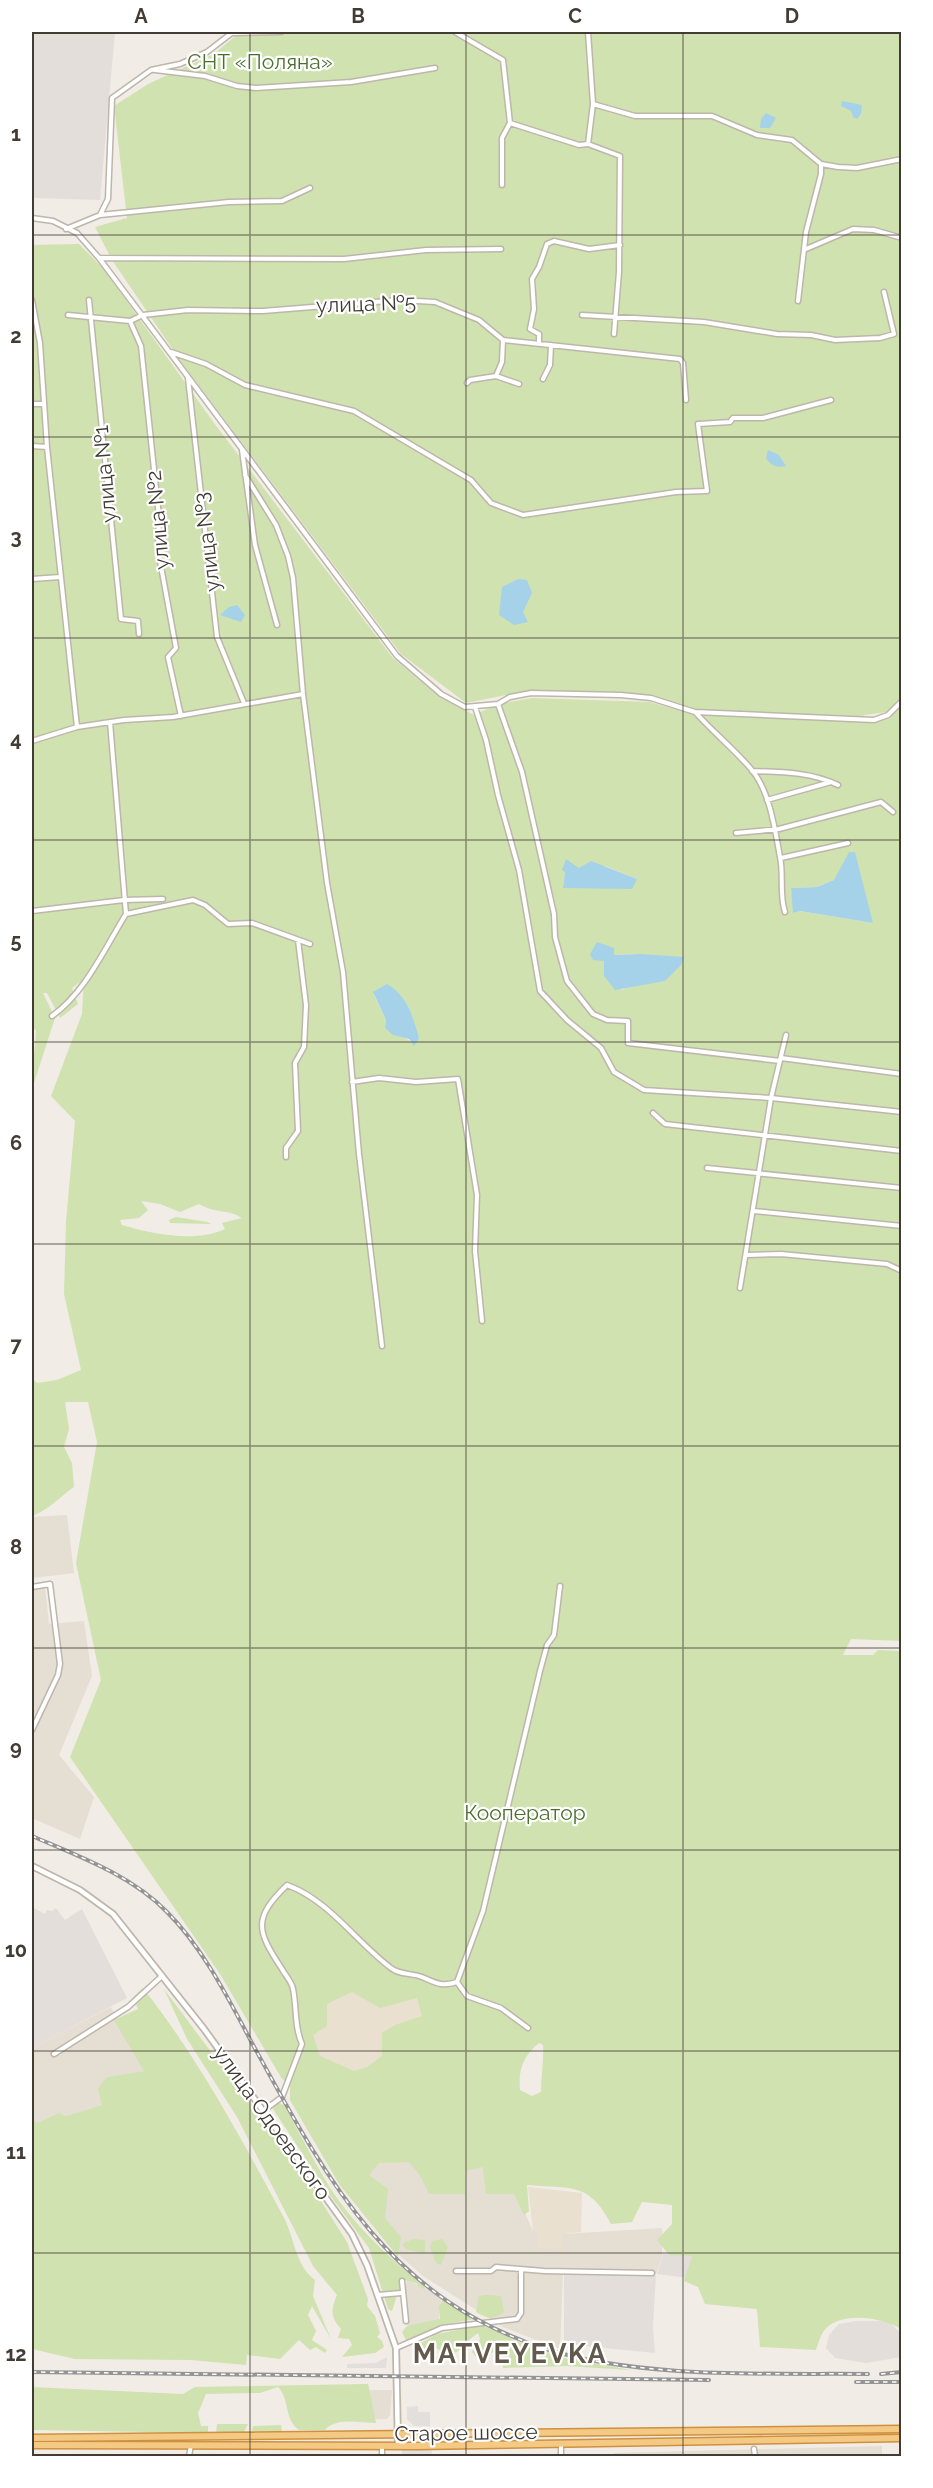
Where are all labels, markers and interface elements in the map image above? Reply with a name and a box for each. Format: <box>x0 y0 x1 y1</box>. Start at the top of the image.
text: A <box>134 4 148 28</box>
text: B <box>351 4 365 28</box>
text: C <box>568 4 582 28</box>
text: D <box>785 4 799 28</box>
park label: СНТ «Поляна» <box>187 49 333 74</box>
text: 1 <box>11 122 21 146</box>
street label: улица №5 <box>315 289 416 318</box>
text: 2 <box>10 324 22 348</box>
street label: улица №1 <box>88 424 121 524</box>
street label: улица №2 <box>141 469 174 571</box>
street label: улица №3 <box>188 491 225 593</box>
text: 3 <box>10 525 22 549</box>
text: 4 <box>10 727 22 751</box>
text: 5 <box>10 929 22 953</box>
text: 6 <box>10 1131 22 1155</box>
text: 7 <box>10 1333 22 1357</box>
text: 8 <box>10 1535 22 1559</box>
text: 9 <box>10 1736 22 1760</box>
park label: Кооператор <box>464 1800 586 1825</box>
text: 10 <box>5 1938 27 1962</box>
street label: улица Одоевского <box>208 2041 337 2205</box>
text: 11 <box>6 2140 26 2164</box>
district label: MATVEYEVKA <box>413 2338 607 2369</box>
text: 12 <box>5 2342 27 2366</box>
street label: Старое шоссе <box>394 2419 538 2446</box>

